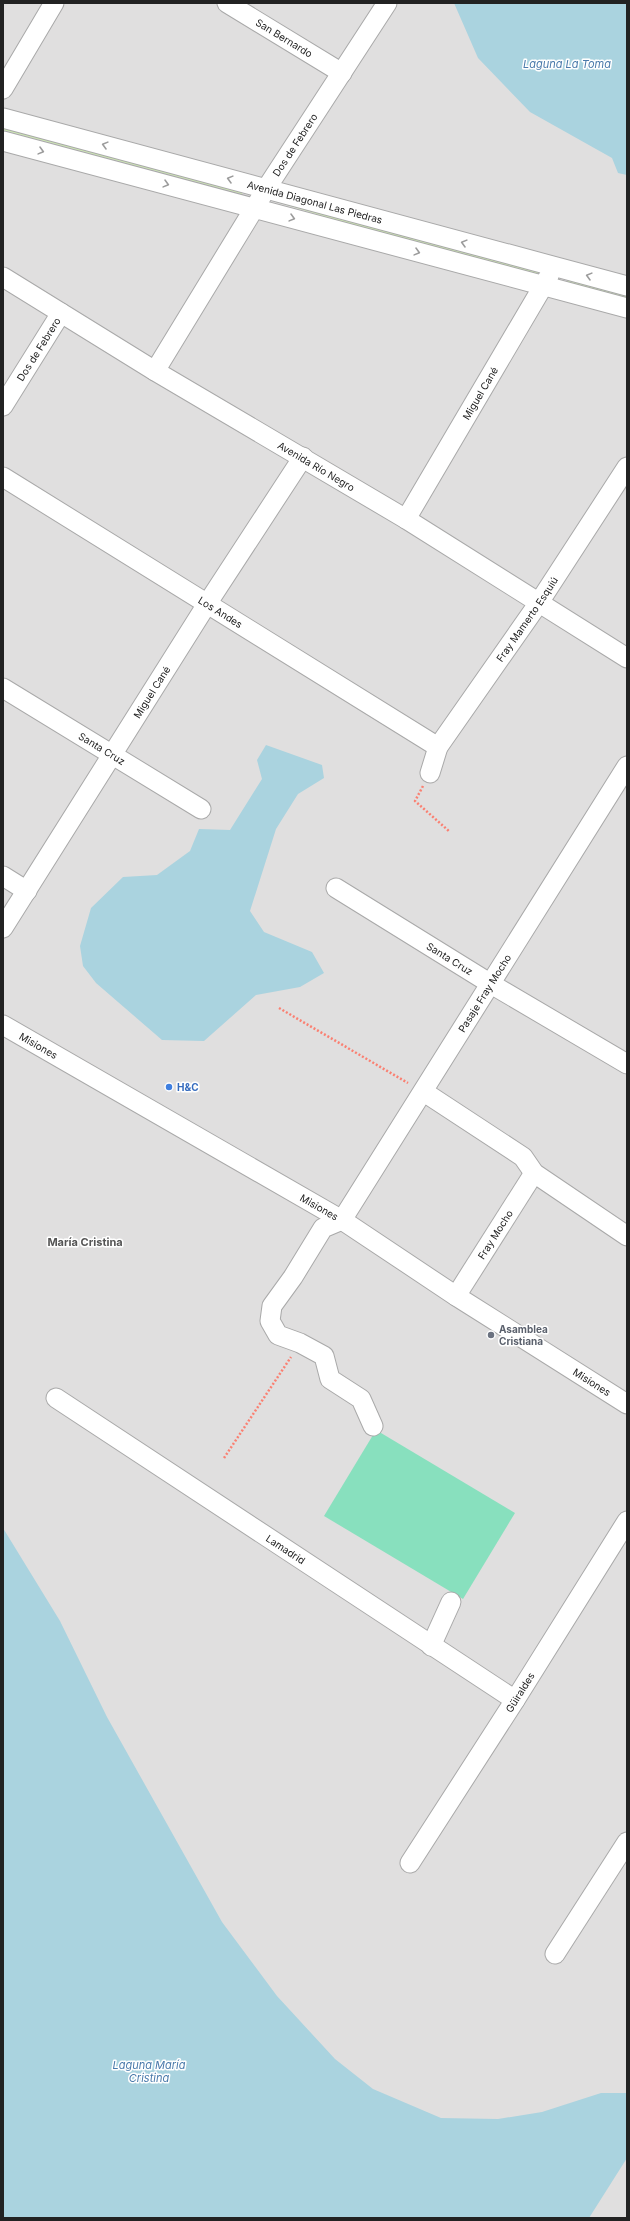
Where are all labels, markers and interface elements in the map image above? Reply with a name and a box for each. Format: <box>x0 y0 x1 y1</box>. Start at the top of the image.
street label: San Bernardo <box>254 16 315 60</box>
water label: Laguna La Toma <box>523 57 611 71</box>
street label: Dos de Febrero <box>270 111 320 178</box>
one-way arrow <box>101 141 108 150</box>
one-way arrow <box>37 146 44 154</box>
one-way arrow <box>227 175 234 184</box>
street label: Avenida Diagonal Las Piedras <box>246 178 384 226</box>
one-way arrow <box>163 179 170 188</box>
one-way arrow <box>288 213 295 222</box>
one-way arrow <box>460 239 467 248</box>
one-way arrow <box>413 247 420 256</box>
one-way arrow <box>586 272 593 281</box>
street label: Dos de Febrero <box>14 315 63 383</box>
street label: Miguel Cané <box>460 364 500 422</box>
street label: Avenida Río Negro <box>276 439 357 493</box>
street label: Fray Mamerto Esquiú <box>494 574 560 664</box>
street label: Los Andes <box>196 594 245 630</box>
street label: Miguel Cané <box>131 663 173 720</box>
street label: Santa Cruz <box>77 730 127 767</box>
street label: Santa Cruz <box>425 940 475 977</box>
street label: Pasaje Fray Mocho <box>455 952 513 1034</box>
street label: Misiones <box>17 1030 60 1061</box>
place label: H&C <box>177 1081 199 1093</box>
marker: H&C <box>164 1082 174 1092</box>
street label: Misiones <box>298 1191 341 1223</box>
street label: Fray Mocho <box>475 1207 515 1261</box>
district label: María Cristina <box>47 1235 123 1249</box>
place label: Asamblea Cristiana <box>499 1323 548 1347</box>
marker: Asamblea Cristiana <box>486 1330 496 1340</box>
street label: Misiones <box>571 1366 613 1398</box>
street label: Lamadrid <box>264 1532 308 1566</box>
street label: Güiraldes <box>503 1670 537 1714</box>
water label: Laguna María Cristina <box>112 2058 186 2085</box>

